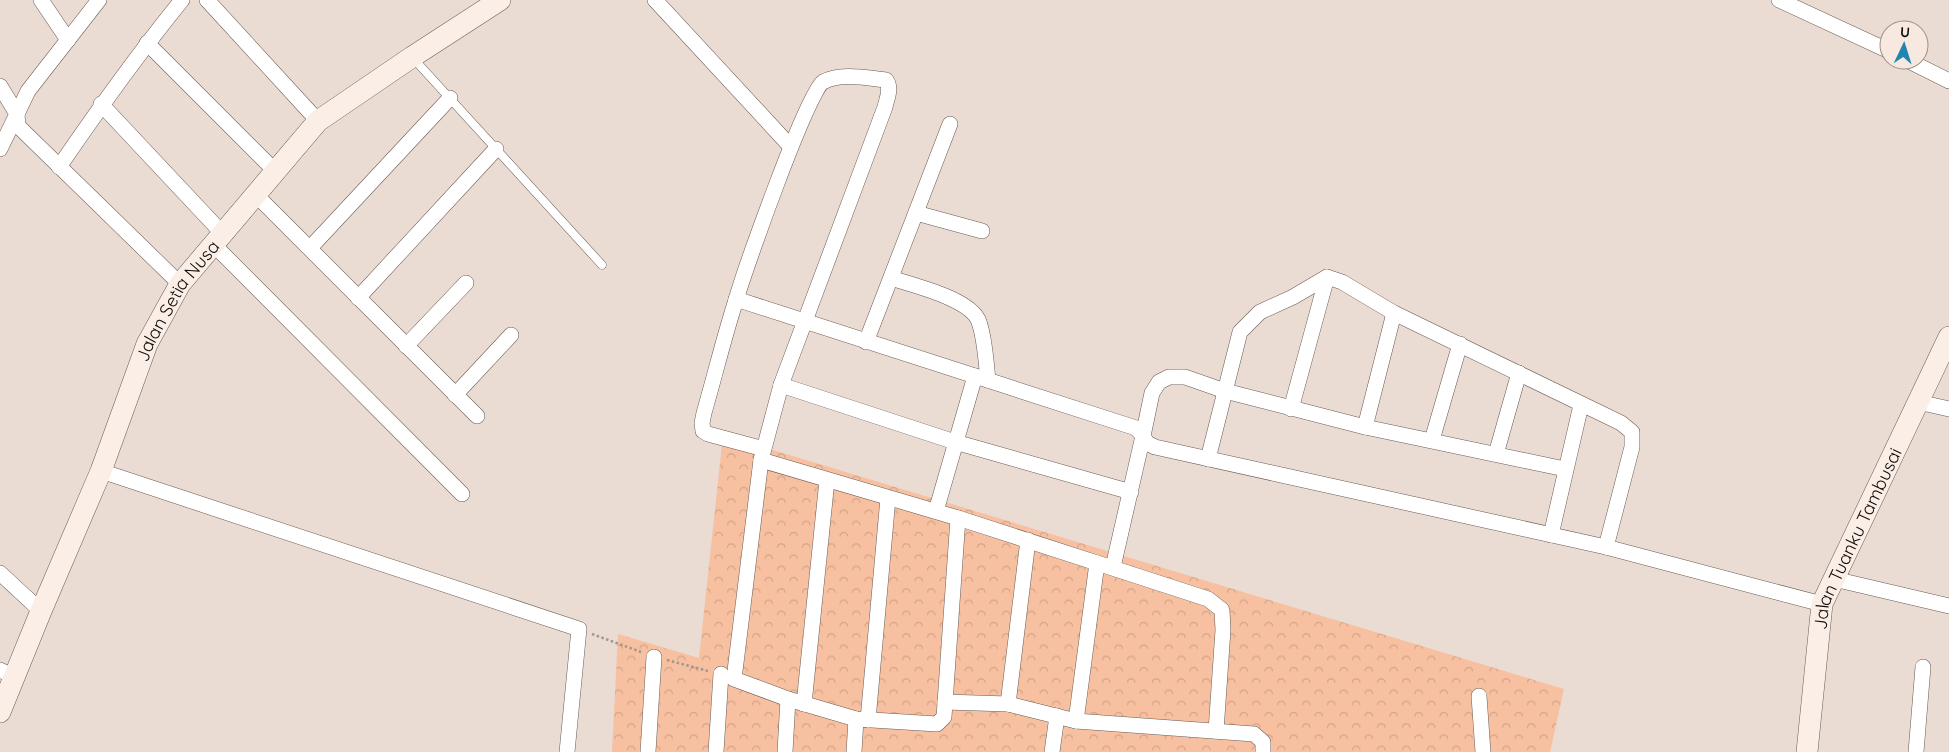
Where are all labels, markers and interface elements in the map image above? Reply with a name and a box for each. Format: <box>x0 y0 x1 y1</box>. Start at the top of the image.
north arrow <box>1879 20 1929 70</box>
text: U <box>1899 23 1910 41</box>
street label: Jalan Setia Nusa <box>130 235 224 365</box>
street label: Jalan Tuanku Tambusai <box>1808 444 1906 631</box>

